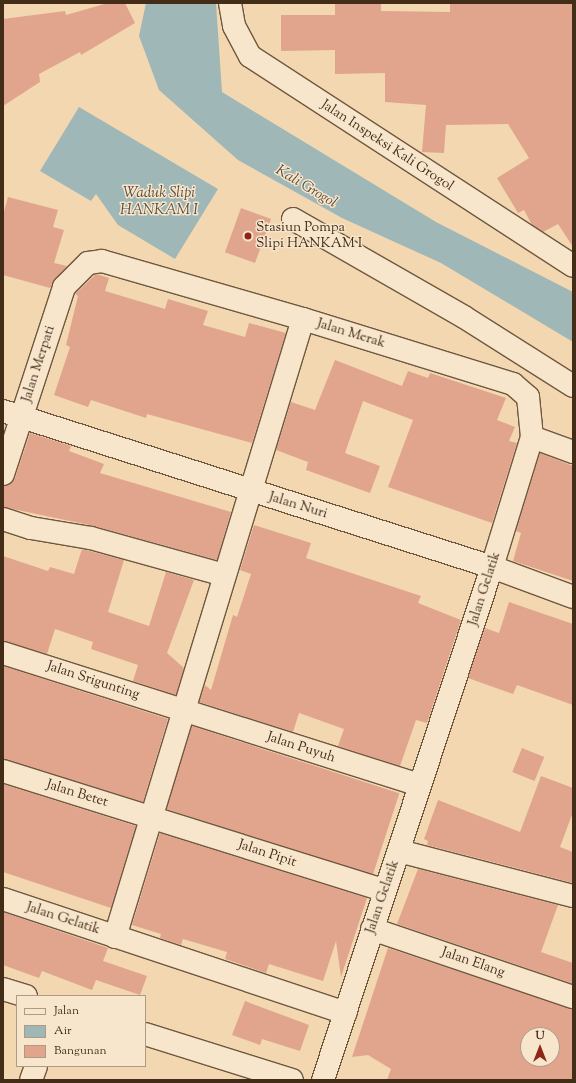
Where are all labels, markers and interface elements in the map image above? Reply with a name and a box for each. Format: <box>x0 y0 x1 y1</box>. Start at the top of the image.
street label: Jalan Inspeksi Kali Grogol <box>317 97 457 195</box>
water label: Kali Grogol <box>272 162 340 212</box>
water label: Waduk Slipi HANKAM I <box>120 184 198 219</box>
place label: Stasiun Pompa Slipi HANKAM I <box>256 220 362 252</box>
marker: Stasiun Pompa Slipi HANKAM I <box>243 231 253 241</box>
street label: Jalan Merak <box>315 316 387 352</box>
street label: Jalan Merpati <box>19 324 59 404</box>
street label: Jalan Nuri <box>267 489 329 523</box>
street label: Jalan Gelatik <box>465 550 505 628</box>
street label: Jalan Srigunting <box>45 658 141 704</box>
street label: Jalan Puyuh <box>265 729 337 767</box>
street label: Jalan Betet <box>44 777 110 811</box>
street label: Jalan Pipit <box>236 837 298 871</box>
street label: Jalan Gelatik <box>363 858 403 936</box>
street label: Jalan Gelatik <box>24 899 102 939</box>
street label: Jalan Elang <box>439 944 507 982</box>
legend <box>16 995 146 1067</box>
text: Jalan <box>54 1002 79 1020</box>
text: Air <box>54 1022 72 1040</box>
north arrow <box>520 1027 560 1067</box>
text: U <box>536 1028 544 1044</box>
text: Bangunan <box>54 1042 107 1060</box>

